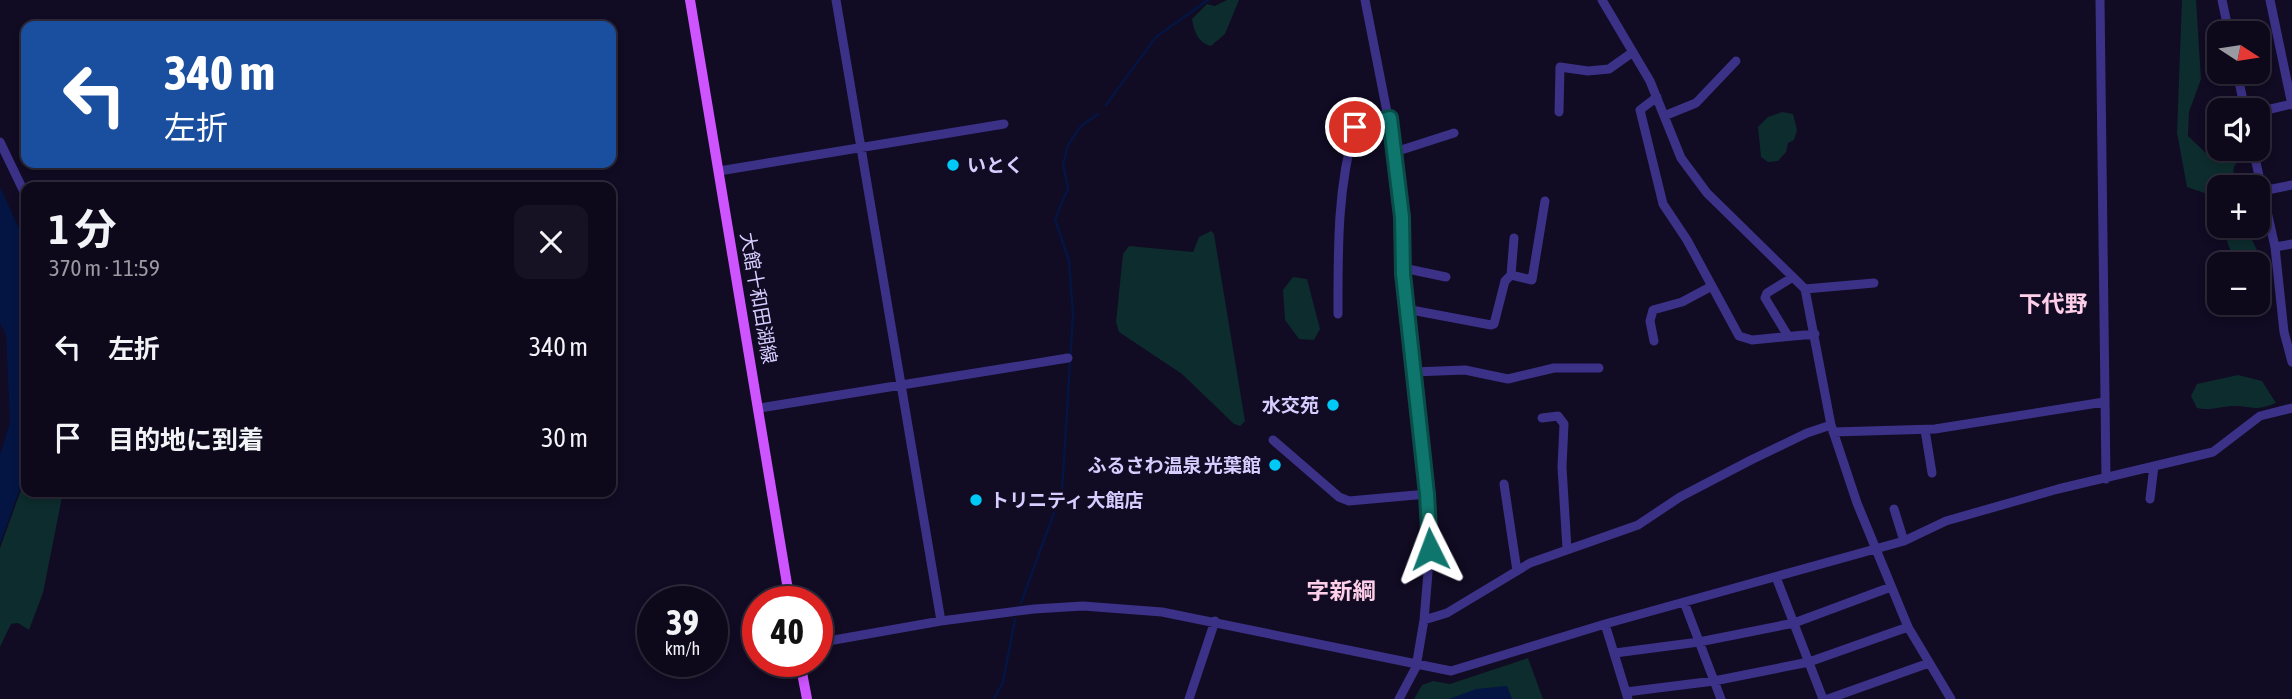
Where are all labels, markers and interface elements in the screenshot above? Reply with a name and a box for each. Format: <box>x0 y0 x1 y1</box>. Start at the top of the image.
north arrow <box>2207 21 2270 84</box>
map controls <box>2207 21 2270 315</box>
text: 340 m <box>164 44 275 100</box>
icon: left <box>49 49 140 140</box>
pin <box>1325 97 1385 157</box>
button: sound <box>2207 98 2270 161</box>
icon: arrive <box>1336 108 1374 146</box>
text: 左折 <box>164 109 228 146</box>
place label: いとく <box>967 154 1023 176</box>
marker: いとく <box>945 157 961 173</box>
button: + <box>2207 175 2270 238</box>
text: 1 分 <box>49 205 117 253</box>
button: close <box>514 205 588 279</box>
street label: 大館十和田湖線 <box>737 231 781 365</box>
button: − <box>2207 252 2270 315</box>
text: 370 m · 11:59 <box>49 255 160 281</box>
district label: 下代野 <box>2019 291 2088 317</box>
icon: left <box>49 328 87 366</box>
text: 340 m <box>529 332 588 362</box>
text: 左折 <box>108 334 160 364</box>
place label: 水交苑 <box>1262 394 1319 416</box>
marker: 水交苑 <box>1325 397 1341 413</box>
icon: arrive <box>49 419 87 457</box>
text: 30 m <box>541 423 588 453</box>
text: 目的地に到着 <box>108 425 264 455</box>
place label: ふるさわ温泉 光葉館 <box>1087 454 1261 476</box>
marker: ふるさわ温泉 光葉館 <box>1267 457 1283 473</box>
place label: トリニティ 大館店 <box>990 489 1143 511</box>
marker: トリニティ 大館店 <box>968 492 984 508</box>
position arrow <box>1393 512 1467 586</box>
district label: 字新綱 <box>1307 578 1376 604</box>
speed limit sign: 40 <box>742 586 833 677</box>
text: 39 <box>666 602 699 642</box>
text: km/h <box>665 638 700 659</box>

